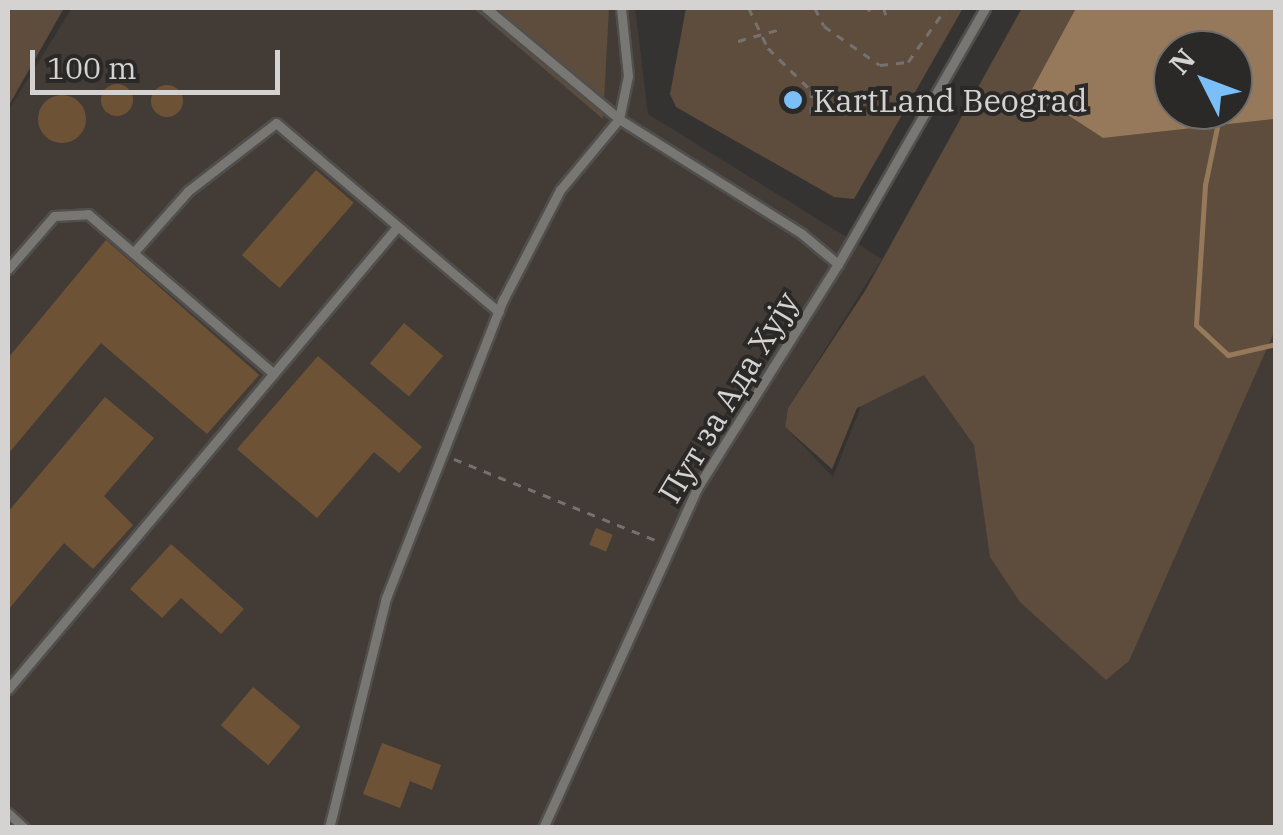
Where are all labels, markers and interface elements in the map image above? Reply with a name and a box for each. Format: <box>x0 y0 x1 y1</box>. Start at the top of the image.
scale bar <box>35 30 285 92</box>
north arrow <box>1153 30 1253 130</box>
text: N <box>1161 40 1203 82</box>
text: 100 m <box>47 48 137 87</box>
place label: KartLand Beograd <box>813 81 1087 119</box>
marker: KartLand Beograd <box>782 89 804 111</box>
street label: Пут за Ада Хују <box>650 285 806 509</box>

